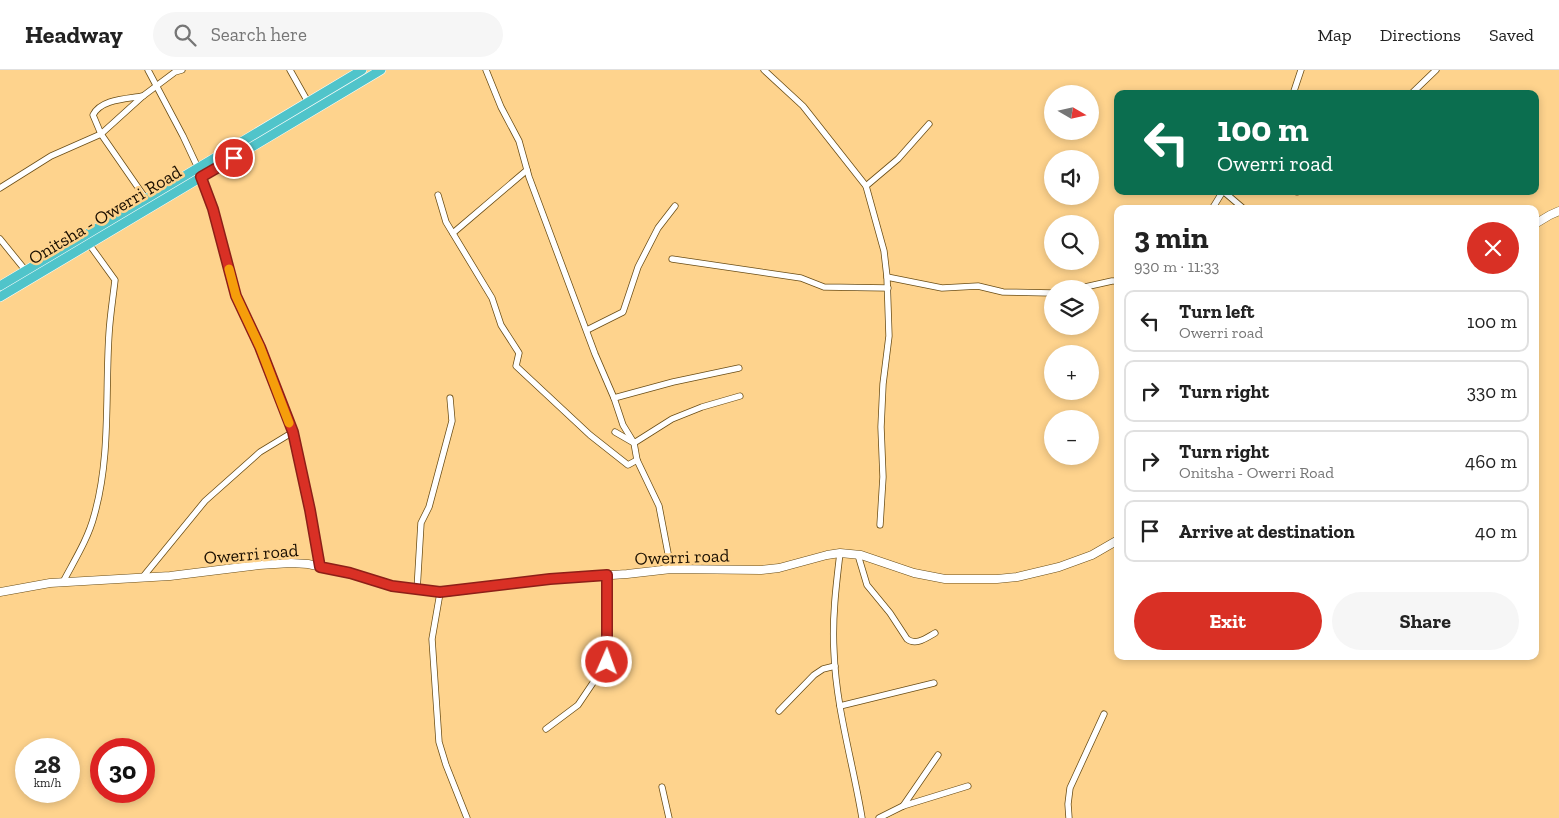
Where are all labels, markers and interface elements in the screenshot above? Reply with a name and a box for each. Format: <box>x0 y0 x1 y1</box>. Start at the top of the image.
search box <box>153 12 503 57</box>
text: Headway <box>25 20 123 49</box>
icon: search <box>171 21 199 49</box>
text: Search here <box>211 23 307 46</box>
text: Map <box>1317 24 1352 46</box>
text: Directions <box>1380 24 1461 46</box>
text: Saved <box>1489 24 1534 46</box>
north arrow <box>1044 85 1099 140</box>
map controls <box>1044 85 1099 465</box>
text: 100 m <box>1217 108 1309 150</box>
icon: left <box>1134 110 1199 175</box>
pin <box>213 137 255 179</box>
icon: arrive <box>220 144 248 172</box>
button: sound <box>1044 150 1099 205</box>
text: Owerri road <box>1217 150 1333 177</box>
street label: Onitsha - Owerri Road <box>25 161 185 269</box>
button: search <box>1044 215 1099 270</box>
text: 3 min <box>1134 220 1209 256</box>
button: close <box>1467 222 1519 274</box>
text: 930 m · 11:33 <box>1134 257 1219 276</box>
button: layers <box>1044 280 1099 335</box>
text: Turn left <box>1179 300 1254 323</box>
icon: left <box>1136 307 1164 335</box>
text: 100 m <box>1467 310 1517 333</box>
text: Owerri road <box>1179 323 1263 342</box>
button: + <box>1044 345 1099 400</box>
icon: right <box>1136 377 1164 405</box>
text: Turn right <box>1179 380 1269 403</box>
text: 330 m <box>1467 380 1517 403</box>
button: − <box>1044 410 1099 465</box>
text: Turn right <box>1179 440 1269 463</box>
icon: right <box>1136 447 1164 475</box>
text: 460 m <box>1465 450 1517 473</box>
text: Onitsha - Owerri Road <box>1179 463 1334 482</box>
icon: arrive <box>1136 517 1164 545</box>
text: Arrive at destination <box>1179 520 1355 543</box>
text: 40 m <box>1475 520 1517 543</box>
street label: Owerri road <box>203 539 299 569</box>
street label: Owerri road <box>634 544 730 570</box>
button: Exit <box>1134 592 1322 650</box>
button: Share <box>1332 592 1519 650</box>
position arrow <box>580 635 632 687</box>
speed limit sign: 30 <box>90 738 155 803</box>
text: 28 <box>34 749 61 779</box>
text: km/h <box>34 776 61 790</box>

